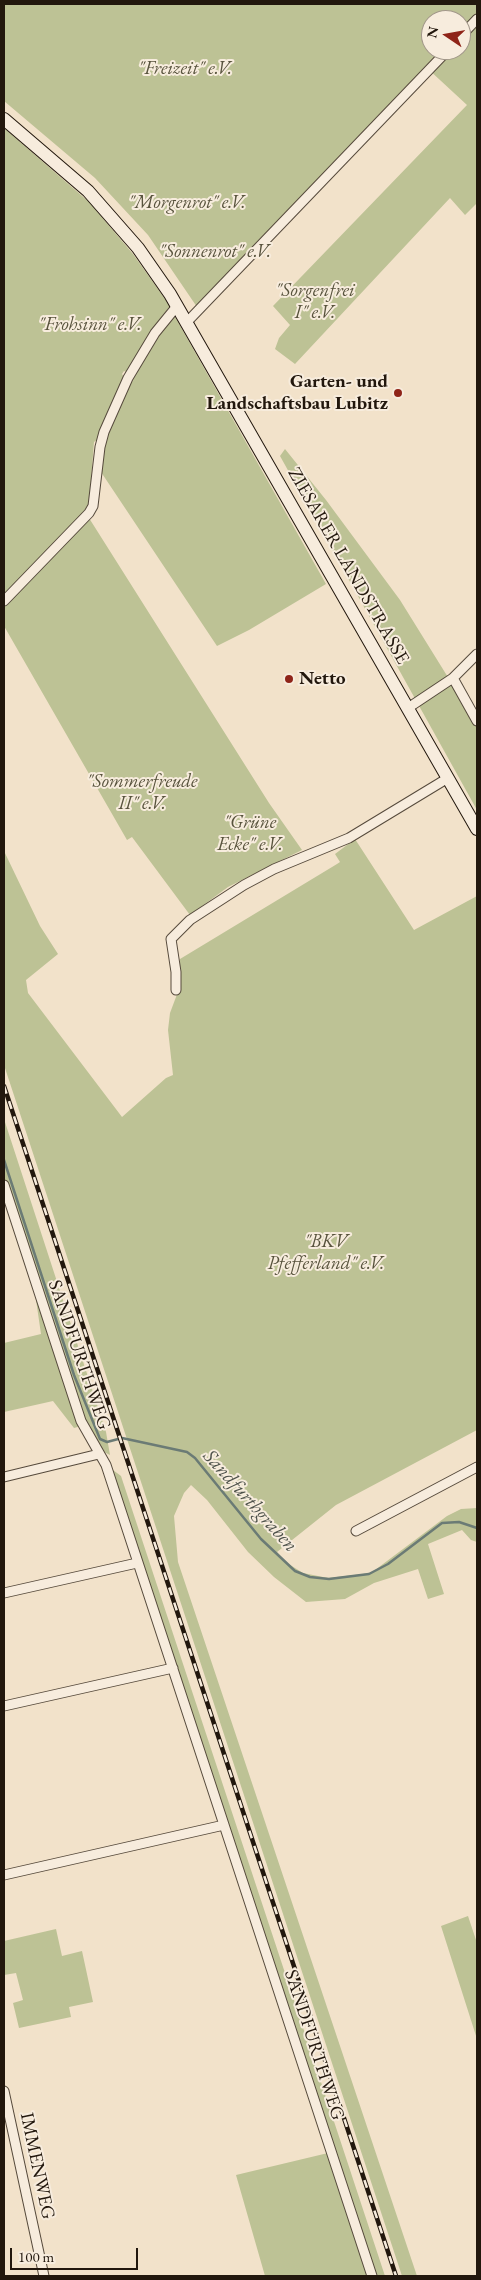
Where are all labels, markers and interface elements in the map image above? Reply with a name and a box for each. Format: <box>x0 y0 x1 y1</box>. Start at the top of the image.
north arrow <box>421 10 471 60</box>
text: N <box>422 25 442 40</box>
park label: "Freizeit" e.V. <box>138 58 232 80</box>
park label: "Morgenrot" e.V. <box>128 192 246 214</box>
park label: "Sonnenrot" e.V. <box>159 241 271 263</box>
park label: "Sorgenfrei I" e.V. <box>275 280 355 324</box>
park label: "Frohsinn" e.V. <box>38 314 142 336</box>
place label: Garten- und Landschaftsbau Lubitz <box>207 371 388 415</box>
marker: Garten- und Landschaftsbau Lubitz <box>392 387 404 399</box>
street label: ZIESARER LANDSTRASSE <box>282 464 414 668</box>
place label: Netto <box>299 668 346 690</box>
marker: Netto <box>283 673 295 685</box>
park label: "Sommerfreude II" e.V. <box>87 771 197 815</box>
park label: "Grüne Ecke" e.V. <box>217 812 283 856</box>
park label: "BKV Pfefferland" e.V. <box>268 1231 384 1275</box>
street label: SANDFURTHWEG <box>43 1277 115 1433</box>
water label: Sandfurthgraben <box>198 1445 302 1557</box>
street label: SANDFURTHWEG <box>279 1967 349 2123</box>
street label: IMMENWEG <box>15 2111 59 2221</box>
scale bar <box>12 2238 140 2270</box>
text: 100 m <box>18 2247 54 2266</box>

